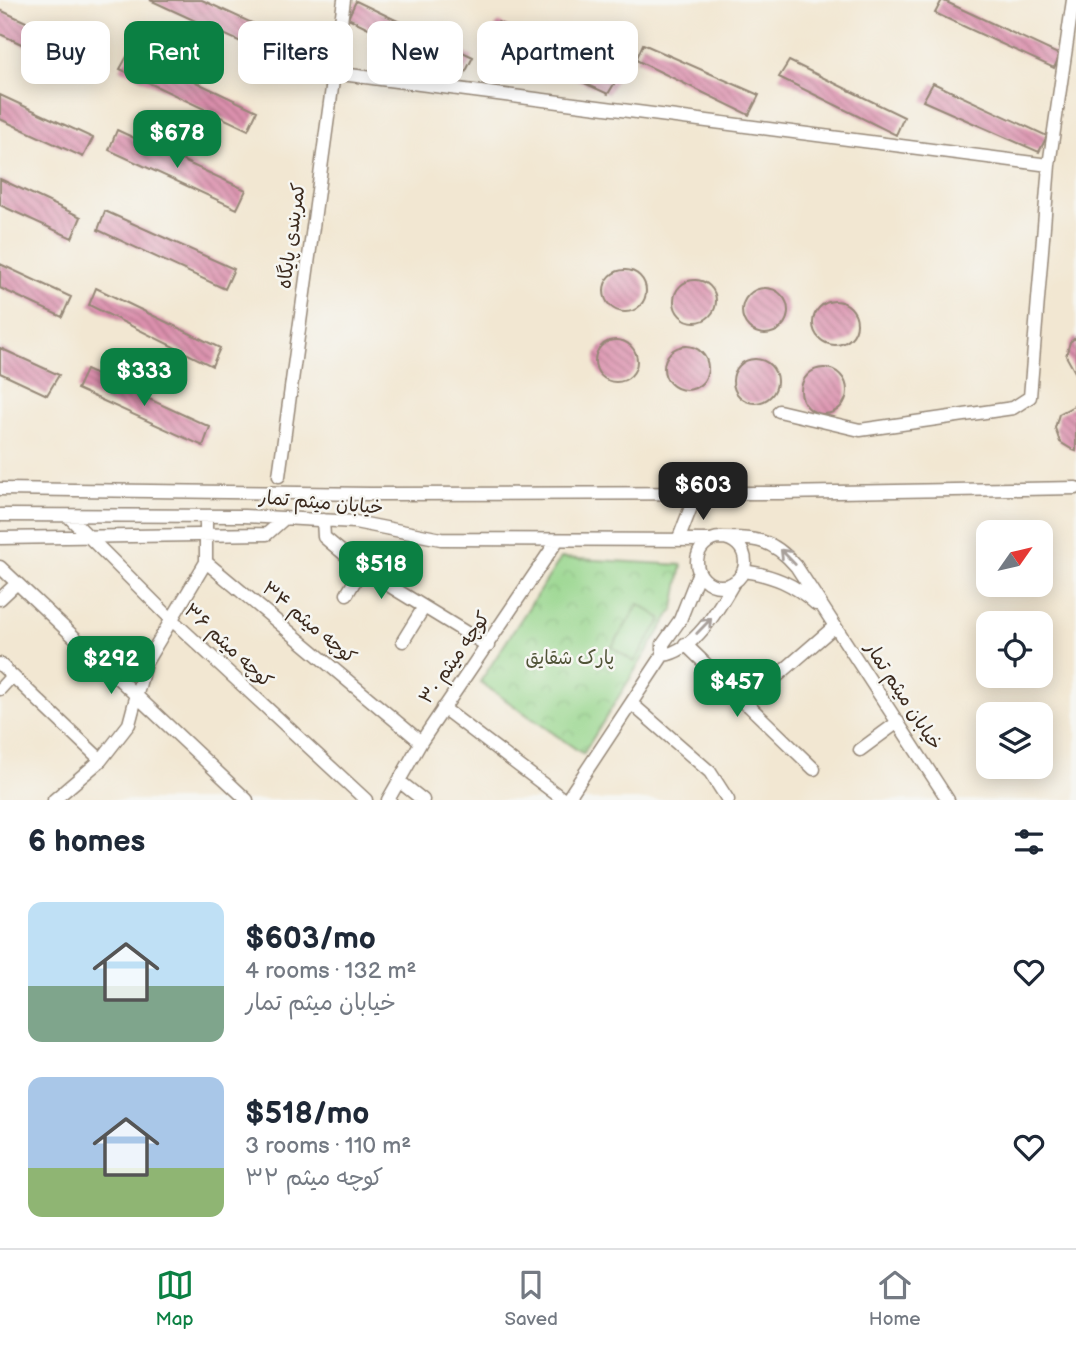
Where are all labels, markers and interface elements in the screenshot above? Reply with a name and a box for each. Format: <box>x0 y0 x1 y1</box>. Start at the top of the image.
chip: Buy <box>21 21 110 84</box>
chip: Rent <box>124 21 224 84</box>
chip: Filters <box>238 21 353 84</box>
chip: New <box>367 21 463 84</box>
chip: Apartment <box>477 21 638 84</box>
pin: $678 <box>136 110 218 170</box>
text: $678 <box>149 119 205 147</box>
street label: کمربندی پایگاه <box>273 182 311 290</box>
pin: $333 <box>103 348 185 408</box>
text: $333 <box>116 357 172 385</box>
pin: $603 <box>662 462 744 522</box>
text: $603 <box>675 471 731 499</box>
street label: خیابان میثم تمار <box>257 486 384 522</box>
north arrow <box>976 520 1054 597</box>
map controls <box>976 520 1053 779</box>
pin: $518 <box>340 542 422 601</box>
one-way arrow <box>780 548 796 566</box>
text: $518 <box>355 550 407 578</box>
street label: کوچه میثم ۳۴ <box>256 577 361 671</box>
street label: کوچه میثم ۳۶ <box>177 599 277 694</box>
street label: کوچه میثم ۳۰ <box>415 607 497 710</box>
button: locate <box>976 611 1053 688</box>
one-way arrow <box>696 617 713 634</box>
pin: $292 <box>70 636 152 696</box>
street label: خیابان میثم تمار <box>857 637 947 756</box>
text: $292 <box>83 645 139 673</box>
park label: پارک شقایق <box>526 647 614 670</box>
pin: $457 <box>696 660 778 719</box>
text: $457 <box>710 668 764 696</box>
button: layers <box>976 702 1053 779</box>
icon: filters <box>1010 823 1048 861</box>
text: 6 homes <box>28 824 145 860</box>
text: $603/mo <box>245 921 376 957</box>
icon: home <box>84 930 168 1014</box>
icon: heart <box>1010 953 1048 991</box>
text: 4 rooms · 132 m² <box>245 957 416 985</box>
text: خیابان میثم تمار <box>245 989 396 1017</box>
text: $518/mo <box>245 1096 369 1132</box>
icon: home <box>84 1105 168 1189</box>
icon: heart <box>1010 1128 1048 1166</box>
text: 3 rooms · 110 m² <box>245 1132 411 1160</box>
text: کوچه میثم ۳۲ <box>245 1164 383 1192</box>
tab: Map <box>155 1266 194 1331</box>
tab: Saved <box>505 1266 558 1331</box>
tab: Home <box>869 1266 921 1331</box>

